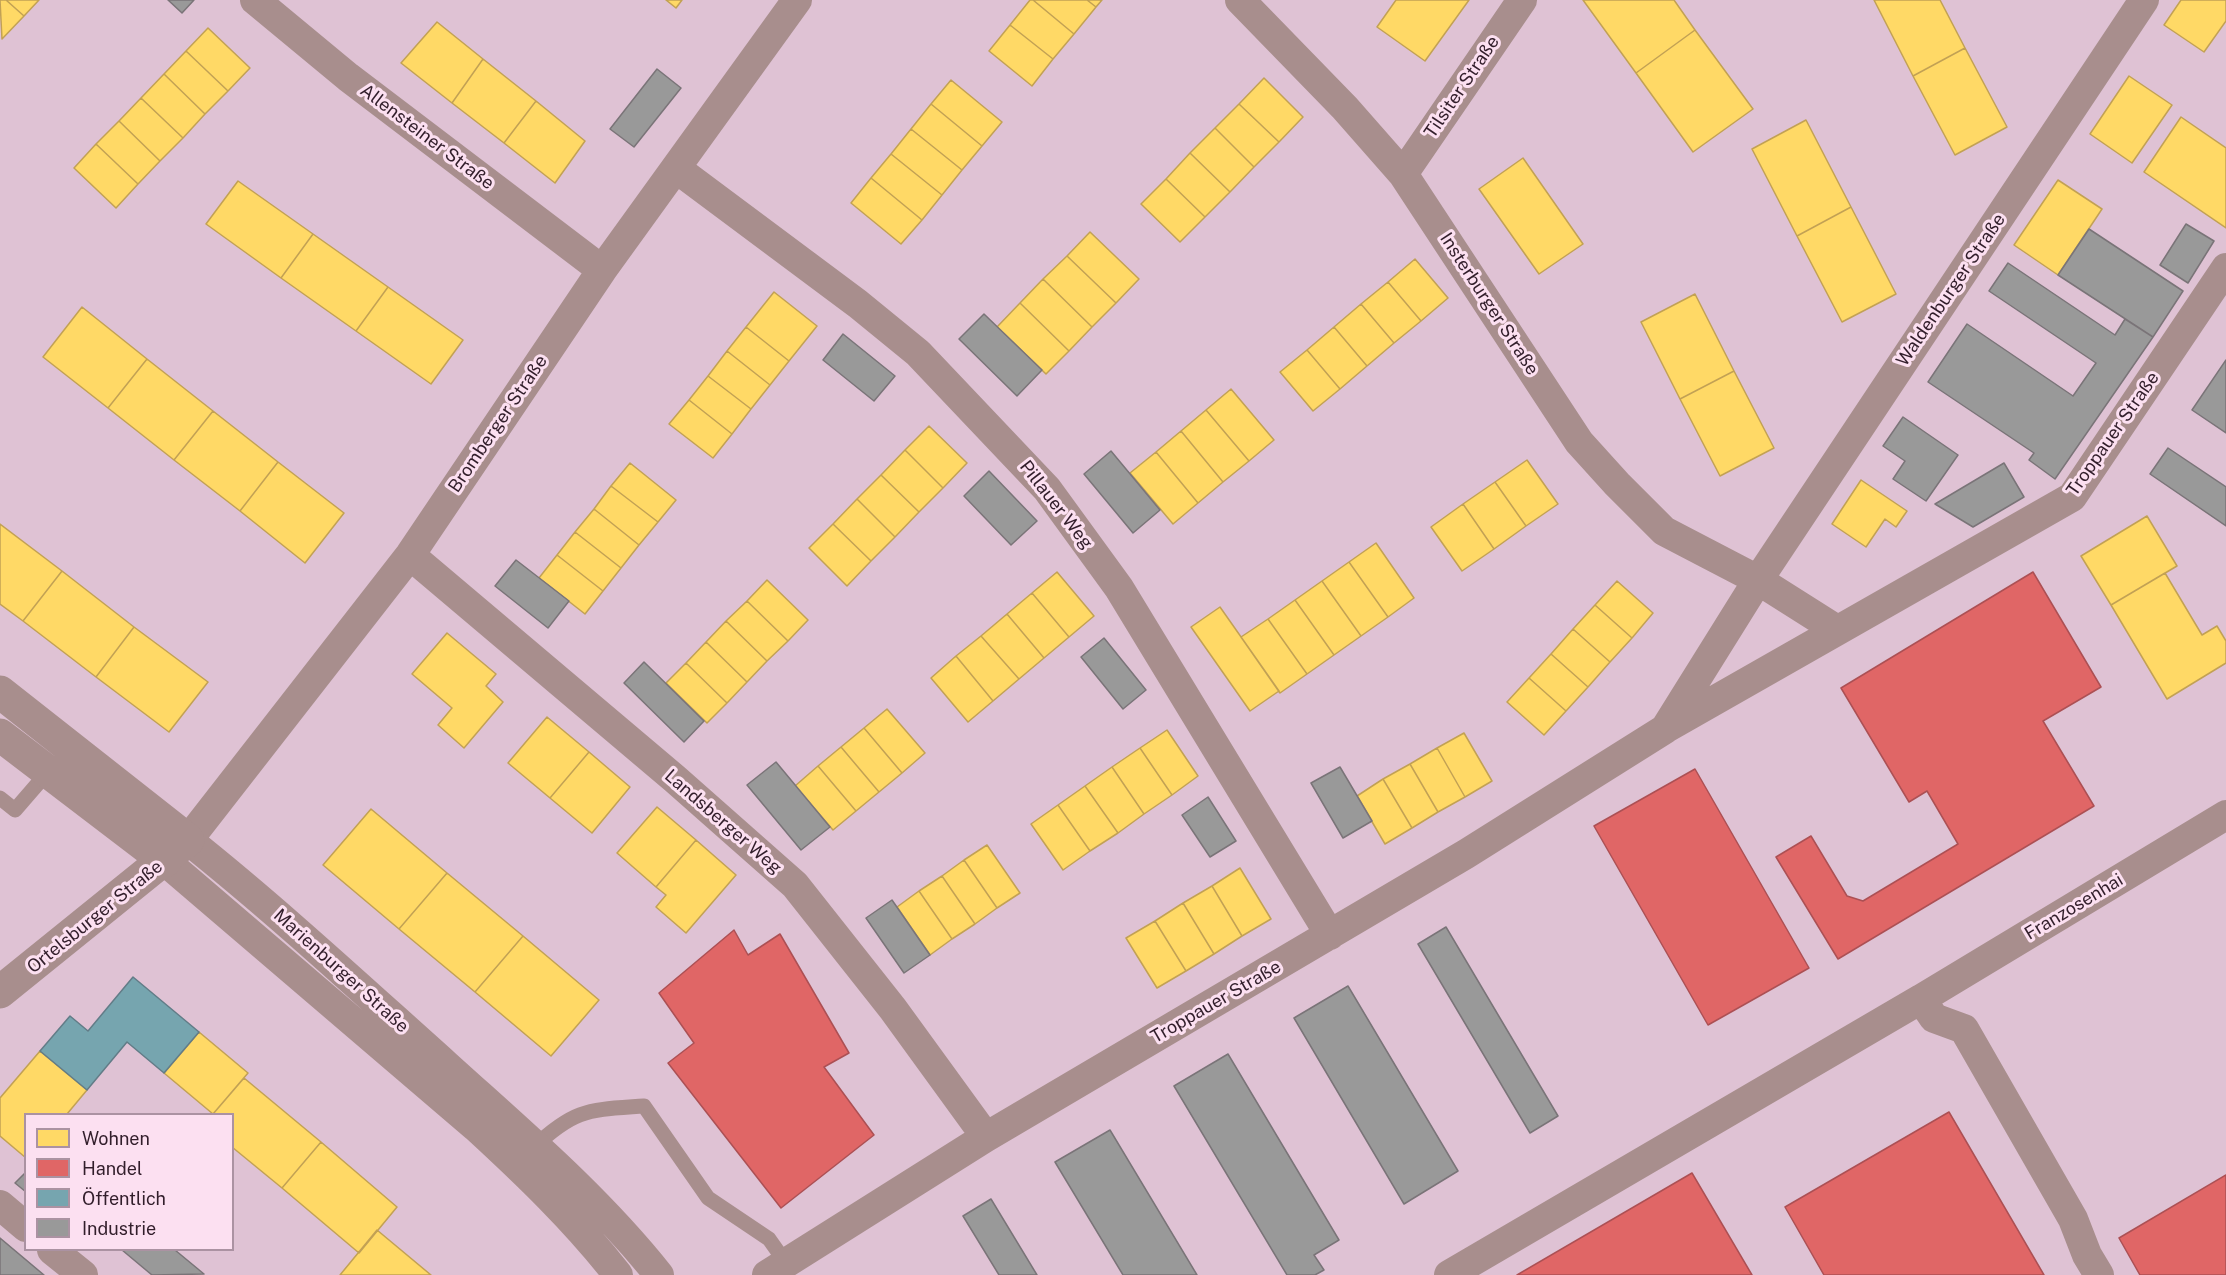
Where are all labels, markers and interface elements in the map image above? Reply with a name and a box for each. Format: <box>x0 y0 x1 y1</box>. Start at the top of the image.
street label: Tilsiter Straße <box>1420 32 1504 142</box>
street label: Allensteiner Straße <box>356 80 498 194</box>
street label: Waldenburger Straße <box>1892 210 2010 370</box>
street label: Insterburger Straße <box>1435 229 1543 379</box>
street label: Bromberger Straße <box>444 351 552 497</box>
street label: Troppauer Straße <box>2062 368 2164 500</box>
street label: Pillauer Weg <box>1015 456 1097 554</box>
street label: Landsberger Weg <box>660 765 786 879</box>
street label: Ortelsburger Straße <box>23 856 167 978</box>
street label: Franzosenhai <box>2021 869 2127 945</box>
street label: Marienburger Straße <box>269 905 413 1037</box>
street label: Troppauer Straße <box>1147 956 1285 1048</box>
legend <box>24 1113 234 1251</box>
text: Wohnen <box>82 1128 150 1149</box>
text: Handel <box>82 1158 142 1179</box>
text: Öffentlich <box>82 1188 166 1209</box>
text: Industrie <box>82 1218 156 1239</box>

